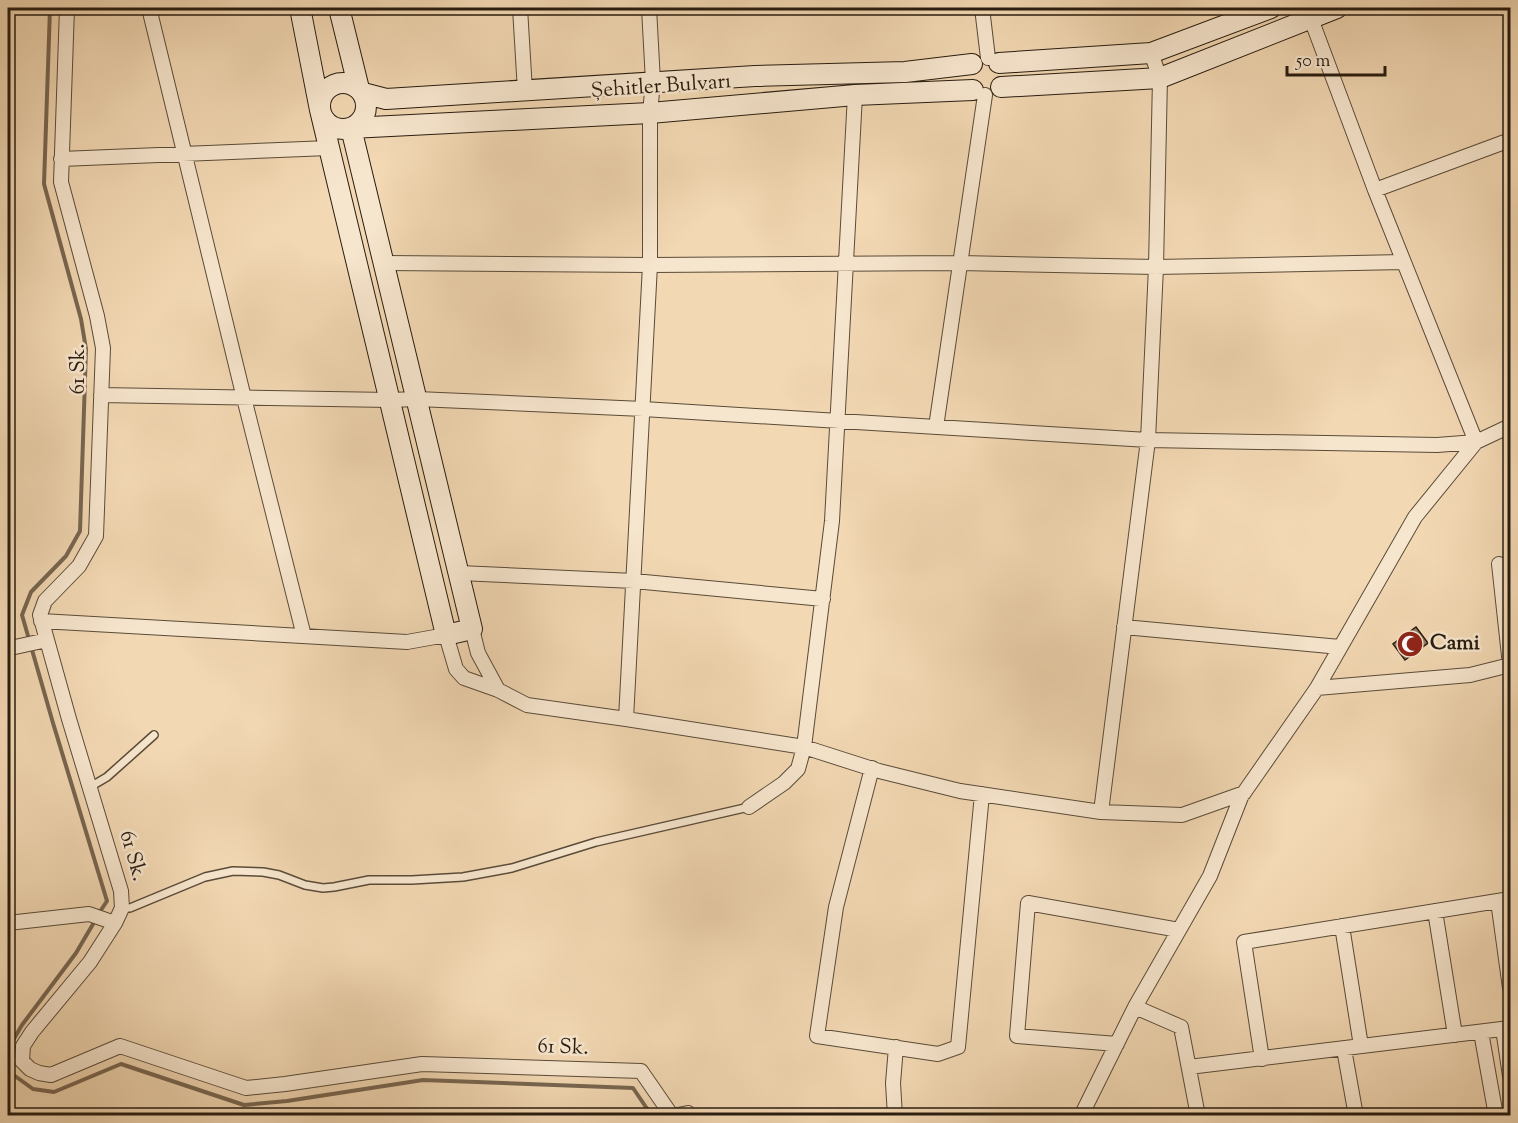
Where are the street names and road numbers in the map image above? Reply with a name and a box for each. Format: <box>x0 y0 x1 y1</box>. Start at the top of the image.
street label: Şehitler Bulvarı <box>590 67 732 107</box>
street label: 61 Sk. <box>64 343 94 395</box>
street label: 61 Sk. <box>111 827 153 885</box>
street label: 61 Sk. <box>537 1032 589 1064</box>

